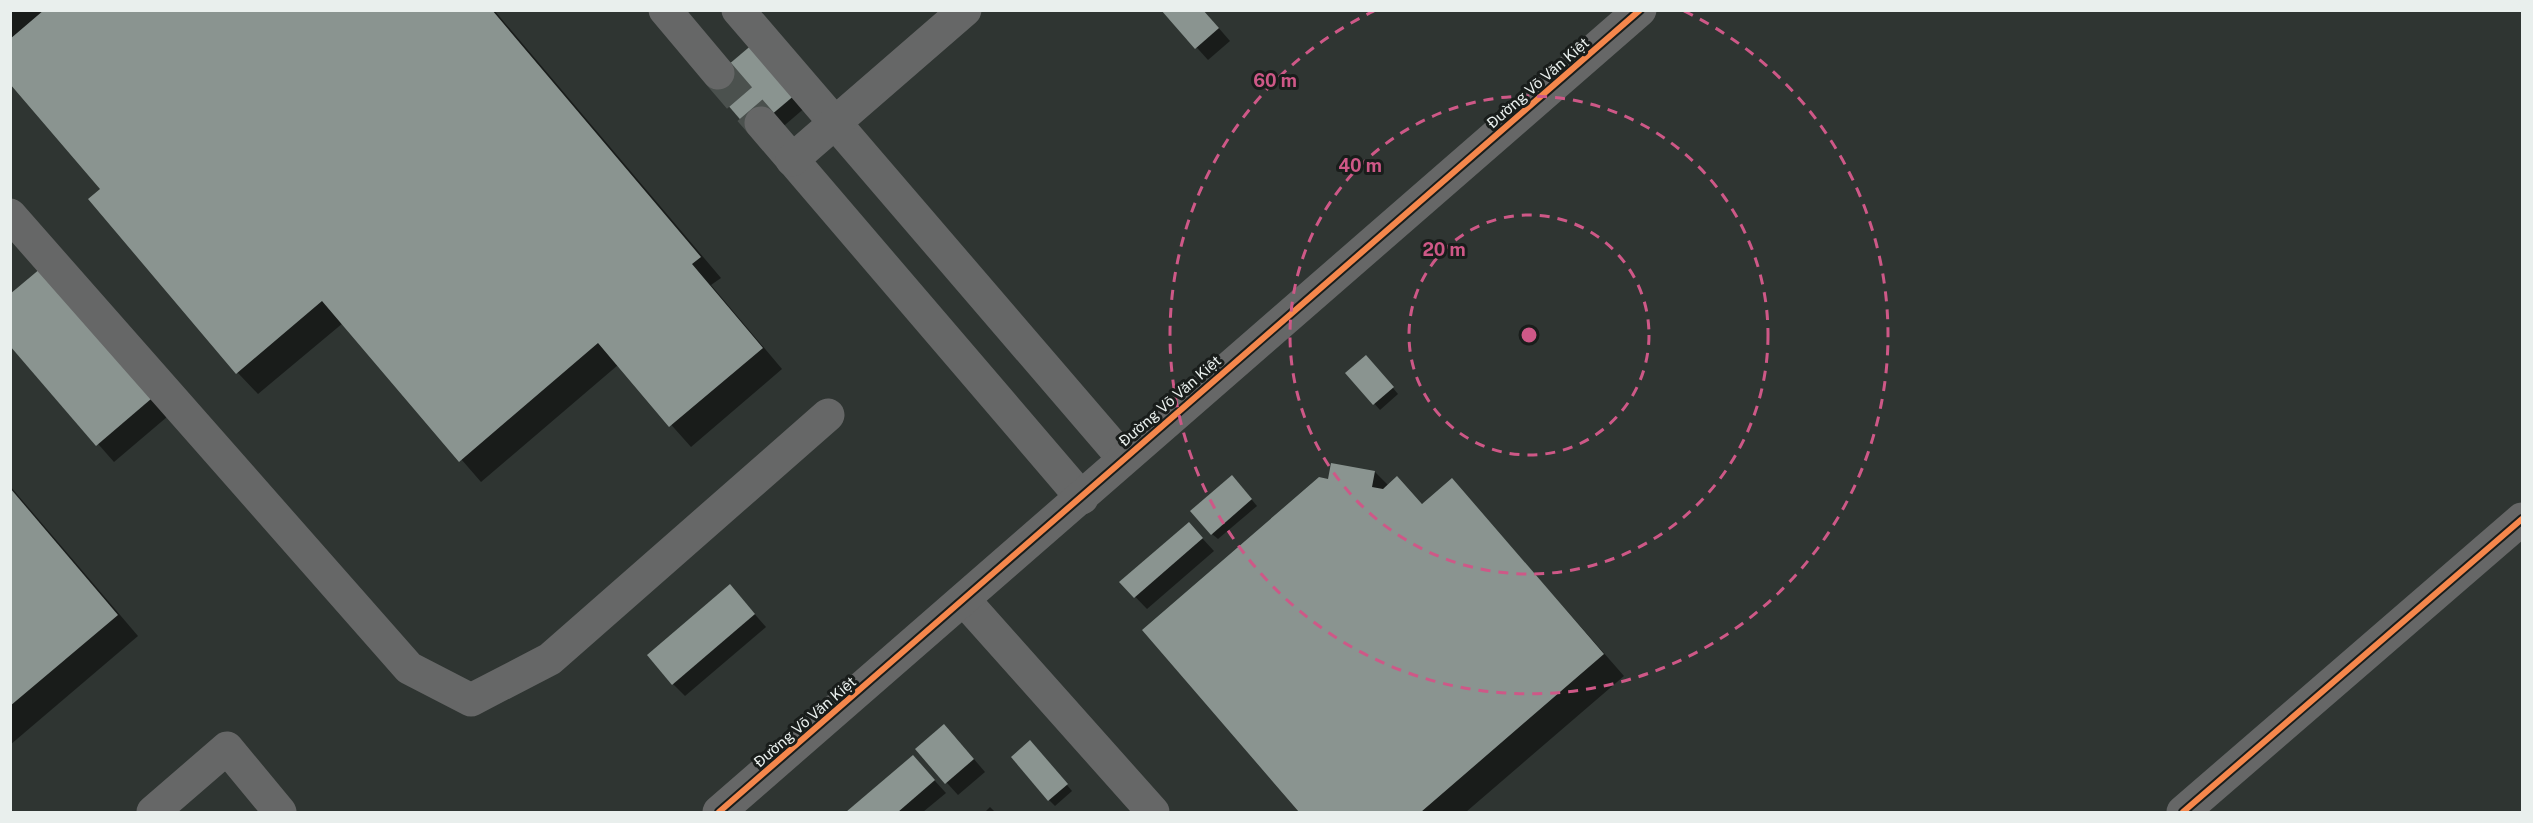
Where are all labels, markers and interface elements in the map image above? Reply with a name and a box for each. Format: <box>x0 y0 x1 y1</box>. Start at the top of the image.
street label: Đường Võ Văn Kiệt <box>1483 34 1592 131</box>
text: 60 m <box>1253 70 1297 91</box>
text: 40 m <box>1338 155 1382 176</box>
text: 20 m <box>1422 239 1466 260</box>
centre of rings <box>1519 325 1539 345</box>
street label: Đường Võ Văn Kiệt <box>1115 352 1224 449</box>
street label: Đường Võ Văn Kiệt <box>750 673 859 770</box>

